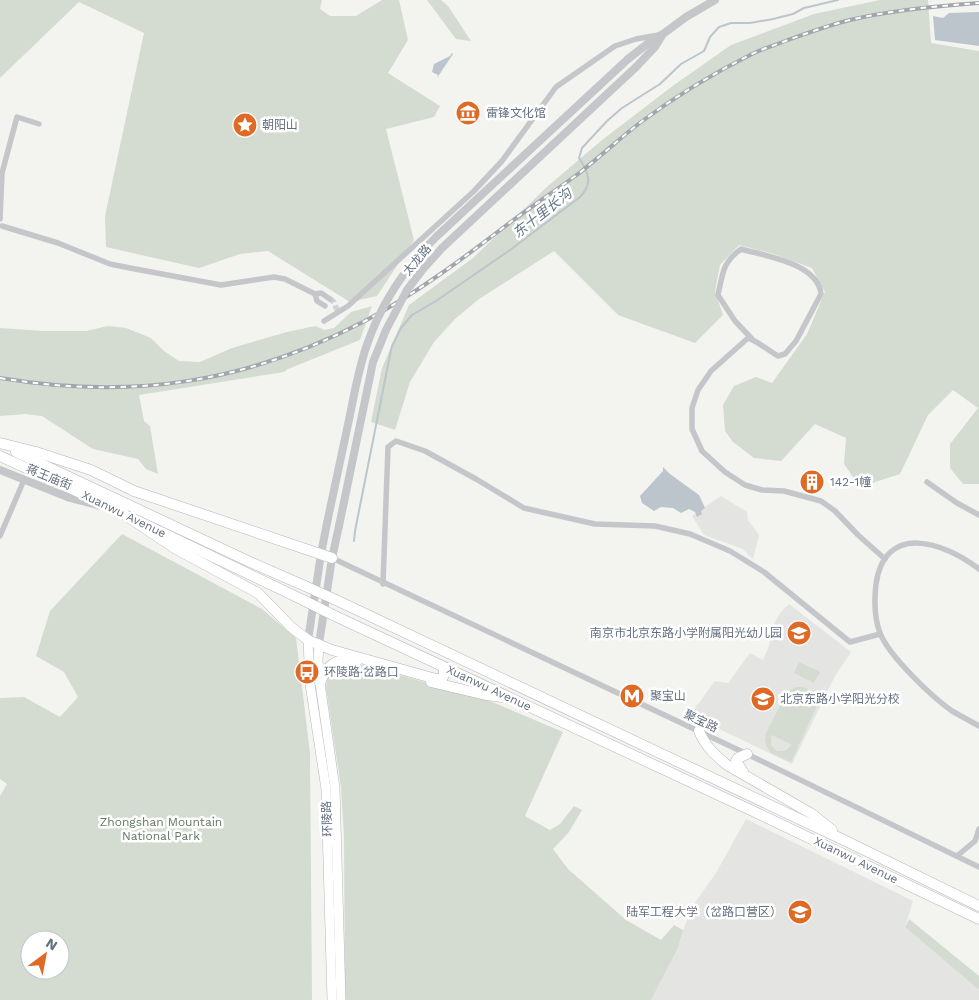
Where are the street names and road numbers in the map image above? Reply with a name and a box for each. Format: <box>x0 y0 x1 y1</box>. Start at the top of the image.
street label: 太龙路 <box>400 242 434 278</box>
street label: 蒋王庙街 <box>24 462 74 492</box>
street label: Xuanwu Avenue <box>80 488 168 540</box>
street label: Xuanwu Avenue <box>444 662 534 714</box>
street label: 聚宝路 <box>682 707 720 735</box>
street label: 环陵路 <box>319 801 335 837</box>
street label: Xuanwu Avenue <box>812 834 900 886</box>

